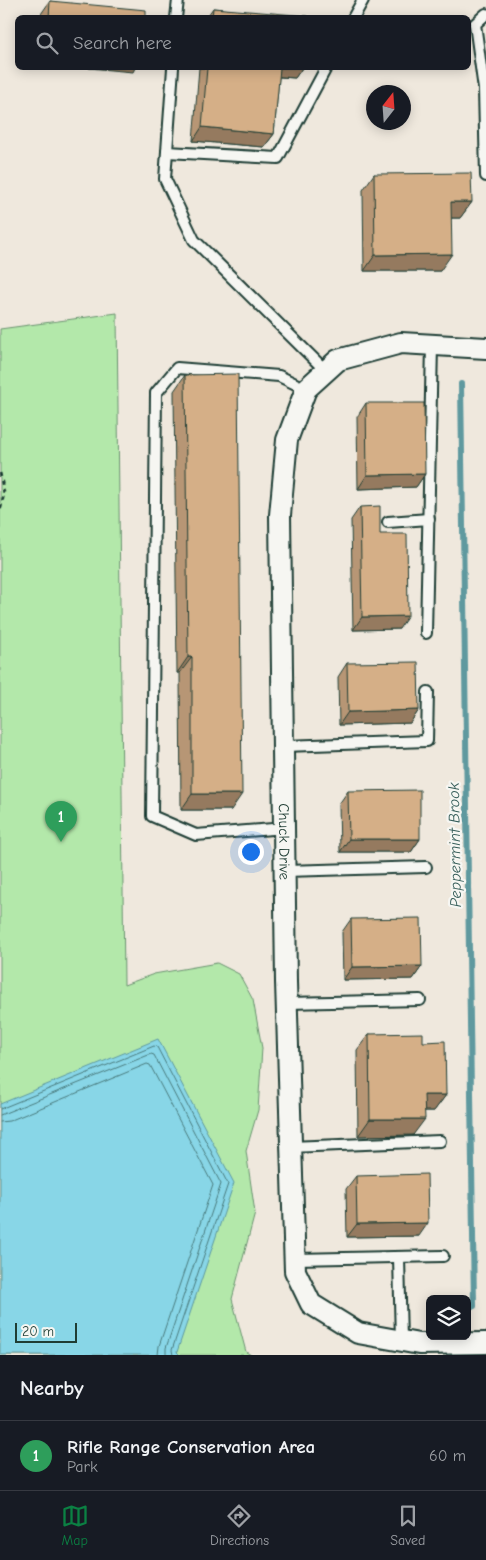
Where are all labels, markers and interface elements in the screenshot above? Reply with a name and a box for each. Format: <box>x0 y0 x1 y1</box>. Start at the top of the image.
search box <box>15 15 471 70</box>
icon: search <box>33 29 61 57</box>
text: Search here <box>73 32 172 54</box>
north arrow <box>366 85 411 130</box>
water label: Peppermint Brook <box>445 782 465 908</box>
pin: 1 <box>45 801 77 842</box>
street label: Chuck Drive <box>275 803 294 881</box>
your location <box>238 839 264 865</box>
map controls <box>426 1295 471 1340</box>
button: layers <box>426 1295 471 1340</box>
scale bar <box>15 1320 78 1343</box>
text: 20 m <box>22 1323 54 1340</box>
text: Nearby <box>20 1376 84 1400</box>
text: Rifle Range Conservation Area <box>67 1436 315 1458</box>
text: 1 <box>33 1447 39 1465</box>
text: 60 m <box>429 1447 466 1465</box>
text: Park <box>67 1458 98 1476</box>
tab: Map <box>61 1502 89 1549</box>
tab: Directions <box>210 1502 269 1549</box>
tab: Saved <box>390 1502 425 1549</box>

